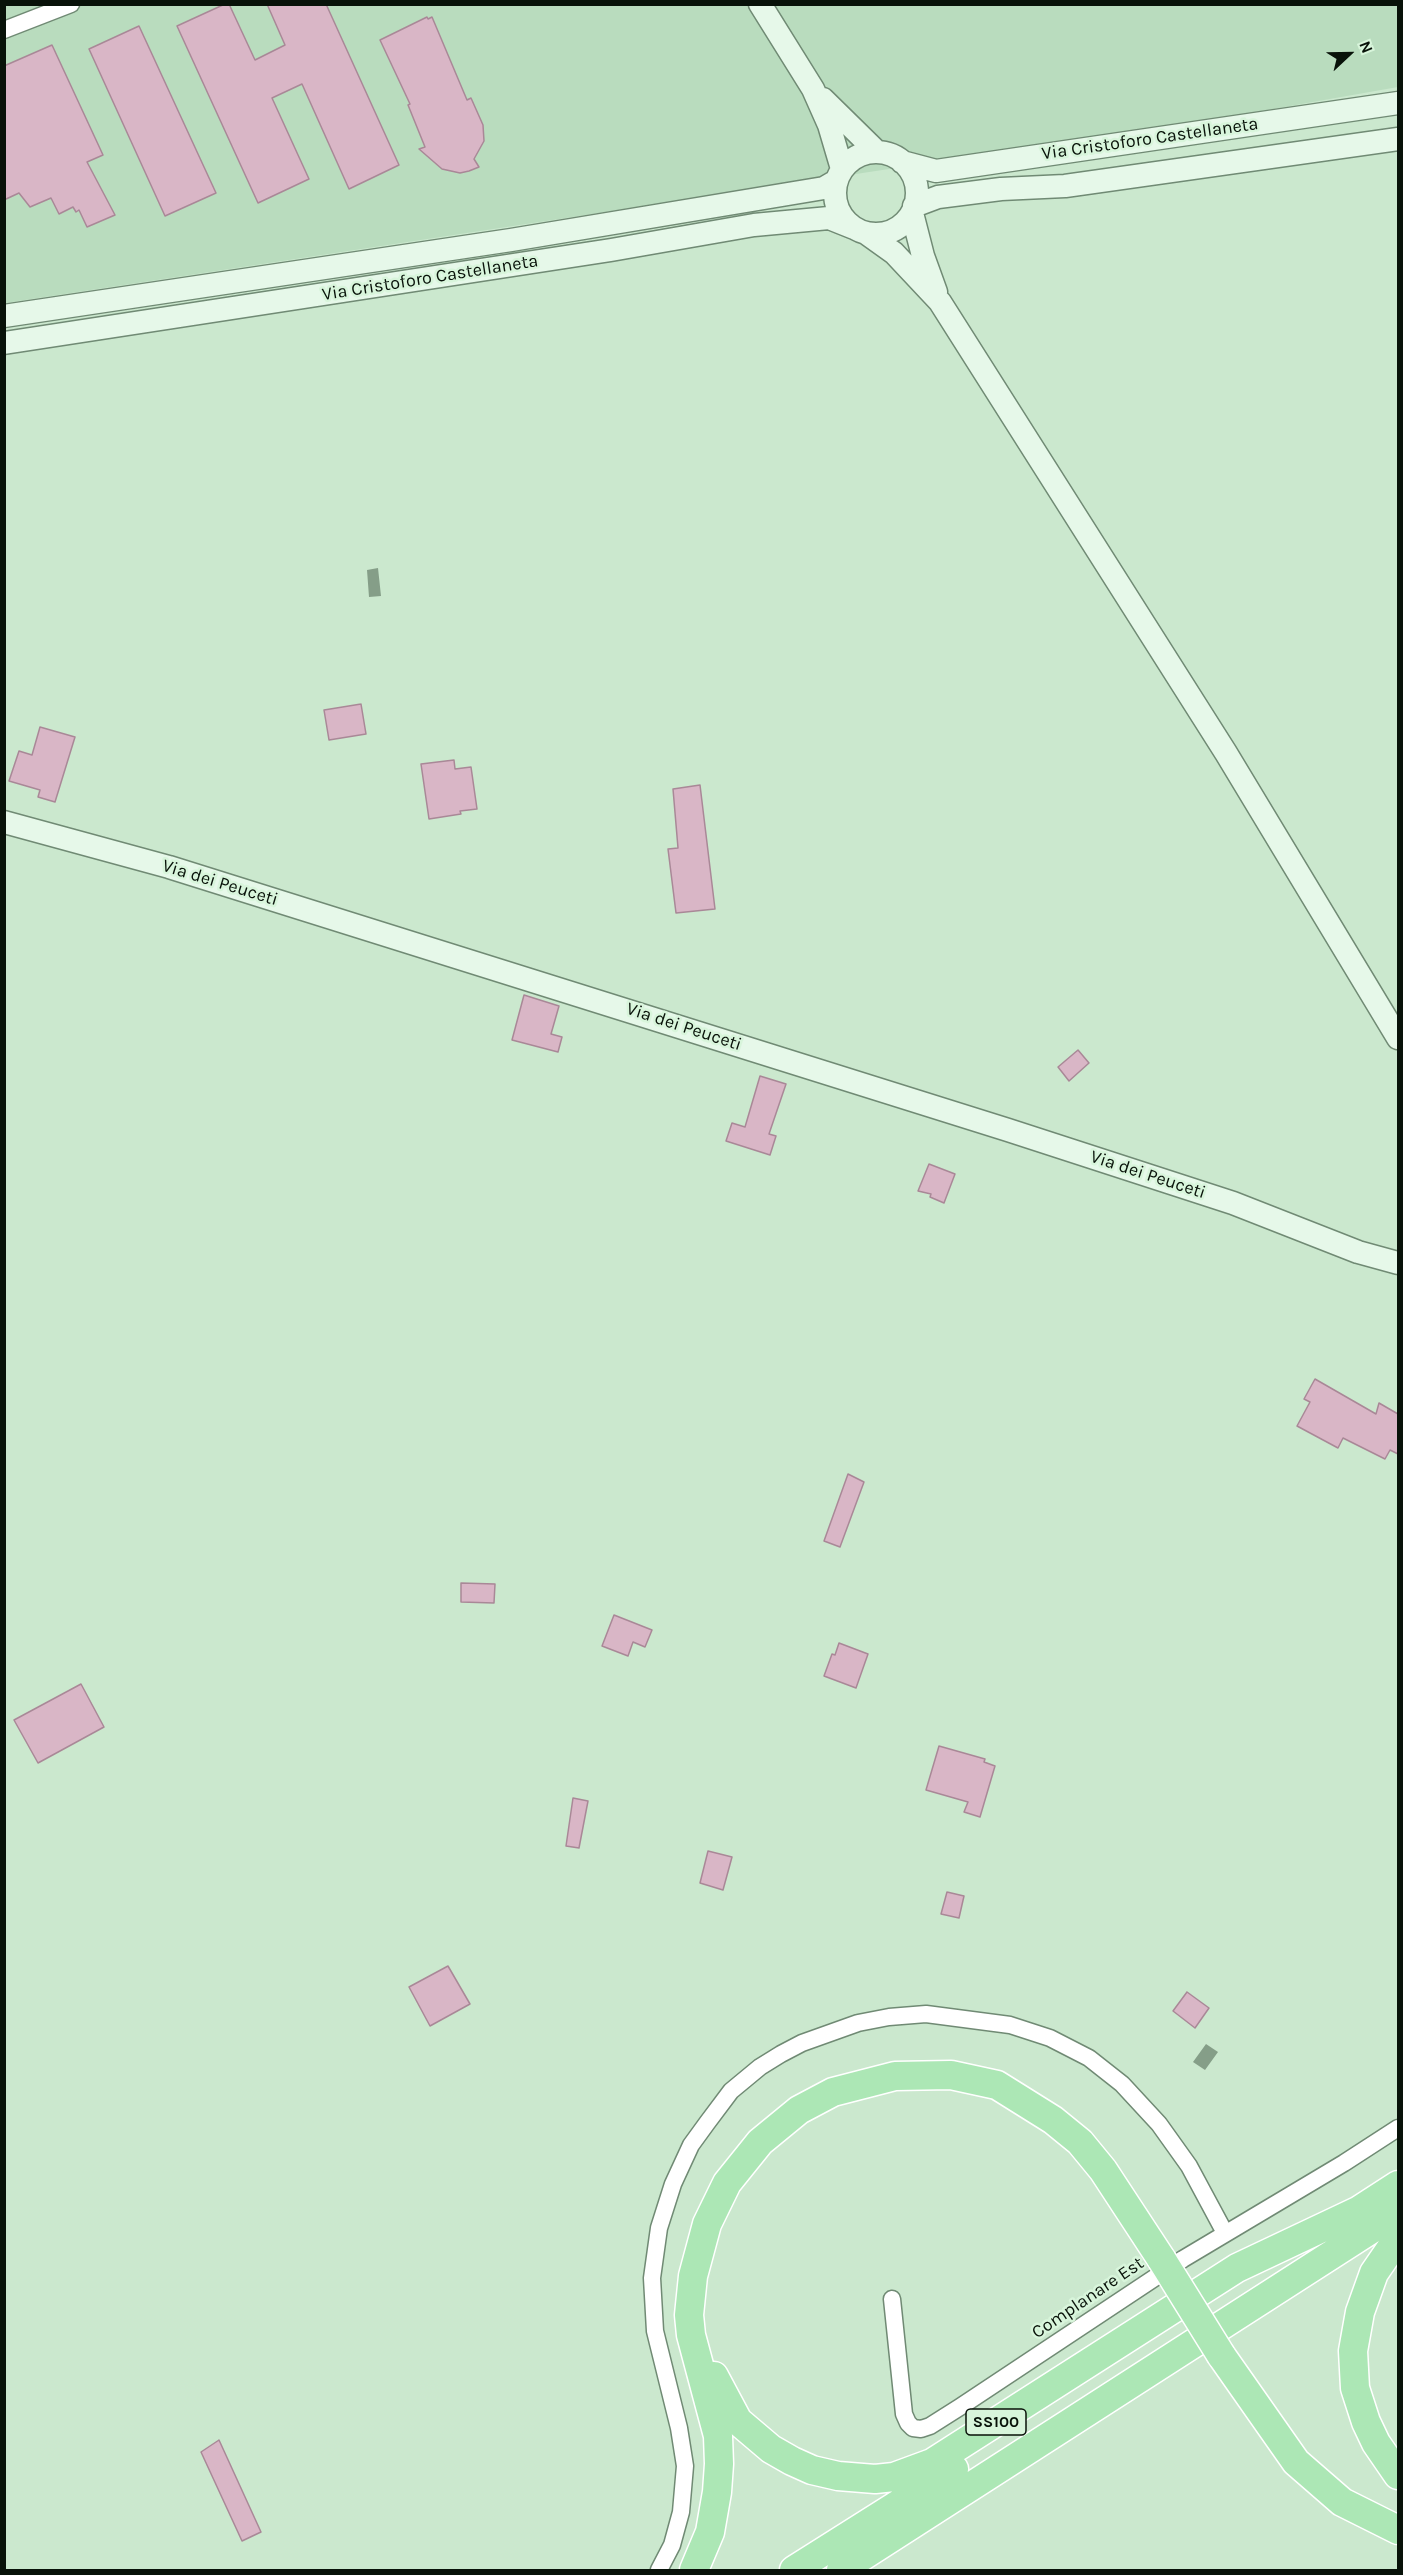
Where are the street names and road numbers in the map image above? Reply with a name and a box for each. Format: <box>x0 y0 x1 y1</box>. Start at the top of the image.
street label: Via Cristoforo Castellaneta <box>1040 113 1260 165</box>
street label: Via Cristoforo Castellaneta <box>320 250 540 306</box>
street label: Via dei Peuceti <box>159 855 281 911</box>
street label: Via dei Peuceti <box>624 998 744 1056</box>
street label: Via dei Peuceti <box>1088 1146 1208 1204</box>
street label: Complanare Est <box>1028 2253 1148 2343</box>
road number: SS100 <box>966 2409 1026 2435</box>

